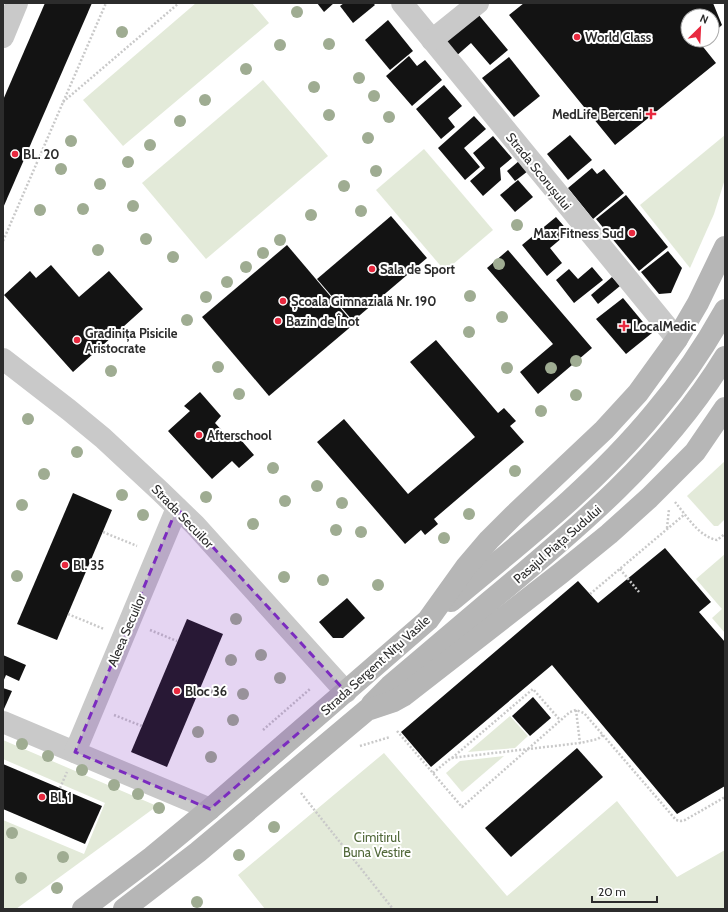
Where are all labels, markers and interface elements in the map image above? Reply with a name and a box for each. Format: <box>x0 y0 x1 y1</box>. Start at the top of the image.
north arrow <box>680 8 720 48</box>
text: N <box>698 11 710 27</box>
place label: World Class <box>585 29 652 45</box>
marker: World Class <box>572 32 582 42</box>
place label: MedLife Berceni <box>552 106 642 122</box>
marker: MedLife Berceni <box>645 108 657 120</box>
street label: Strada Scorușului <box>502 129 575 213</box>
place label: BL. 20 <box>23 146 60 162</box>
marker: BL. 20 <box>10 149 20 159</box>
place label: Max Fitness Sud <box>533 225 624 241</box>
marker: Max Fitness Sud <box>627 228 637 238</box>
place label: Sala de Sport <box>380 261 455 277</box>
marker: Sala de Sport <box>367 264 377 274</box>
place label: Școala Gimnazială Nr. 190 <box>291 293 436 310</box>
marker: Școala Gimnazială Nr. 190 <box>278 296 288 306</box>
place label: Bazin de Înot <box>286 313 360 329</box>
marker: Bazin de Înot <box>273 316 283 326</box>
place label: LocalMedic <box>633 318 696 334</box>
marker: LocalMedic <box>618 320 630 332</box>
place label: Gradinița Pisicile Aristocrate <box>85 325 178 356</box>
marker: Gradinița Pisicile Aristocrate <box>72 335 82 345</box>
place label: Afterschool <box>207 427 272 443</box>
marker: Afterschool <box>194 430 204 440</box>
street label: Strada Secuilor <box>149 481 218 552</box>
street label: Pasajul Piața Sudului <box>510 501 605 587</box>
place label: Bl. 35 <box>73 557 104 573</box>
marker: Bl. 35 <box>60 560 70 570</box>
street label: Aleea Secuilor <box>104 590 149 669</box>
street label: Strada Sergent Nițu Vasile <box>317 611 434 719</box>
place label: Bloc 36 <box>185 683 227 699</box>
marker: Bloc 36 <box>172 686 182 696</box>
place label: Bl. 1 <box>50 789 72 805</box>
marker: Bl. 1 <box>37 792 47 802</box>
park label: Cimitirul Buna Vestire <box>343 829 411 860</box>
scale bar <box>592 878 657 904</box>
text: 20 m <box>598 884 626 899</box>

